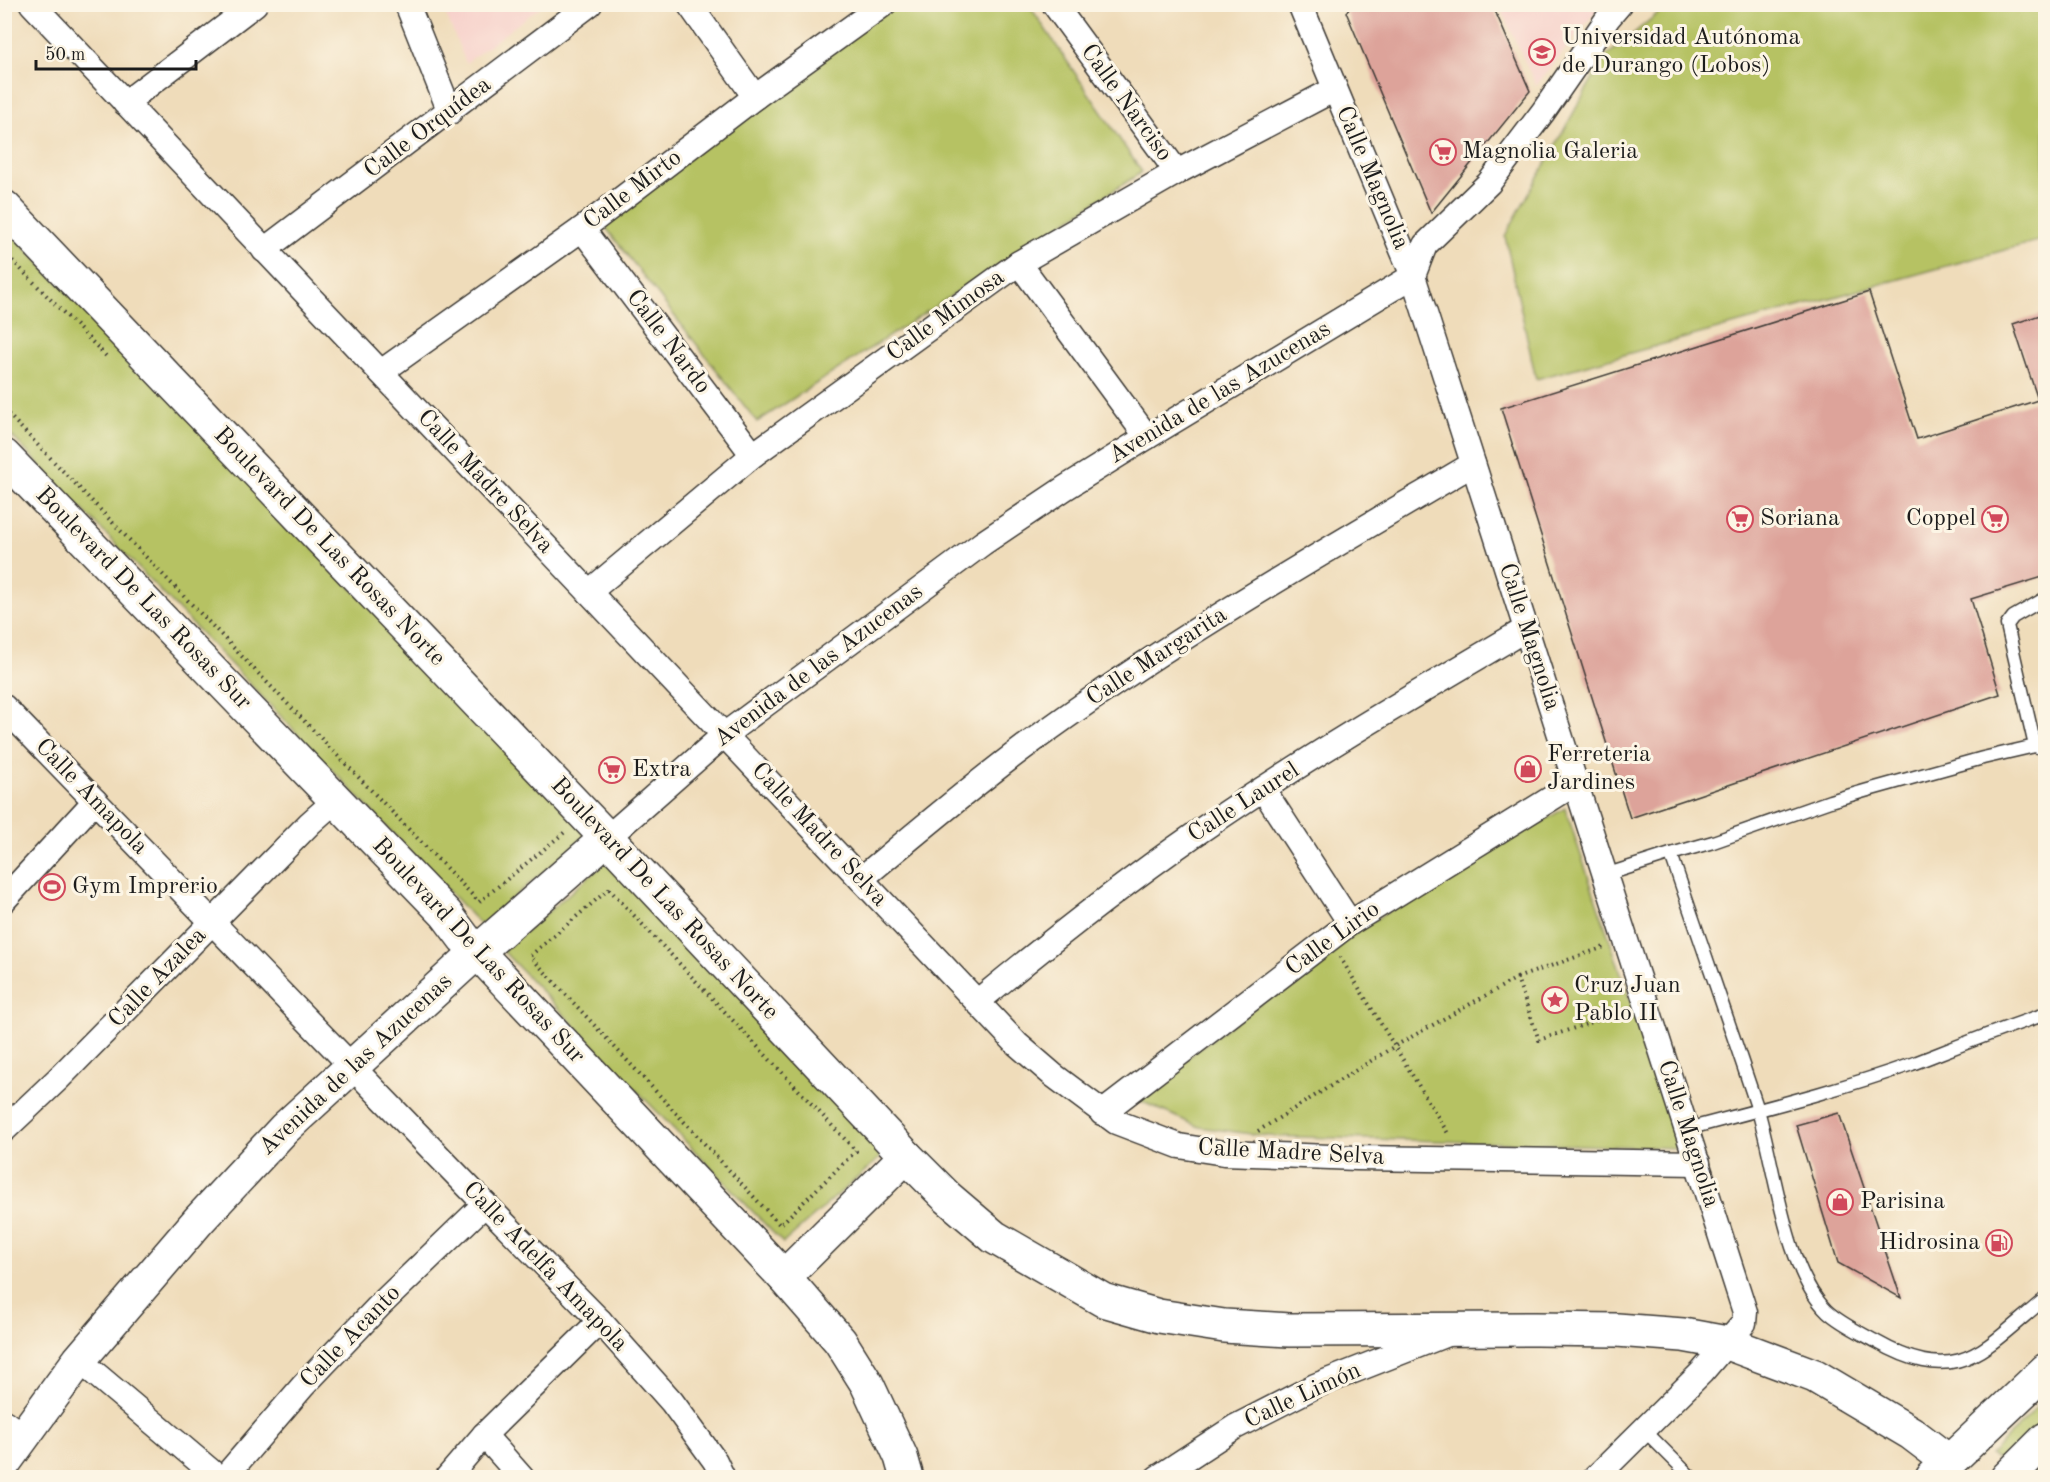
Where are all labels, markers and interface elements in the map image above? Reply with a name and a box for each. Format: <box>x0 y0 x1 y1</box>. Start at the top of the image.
place label: Universidad Autónoma de Durango (Lobos) <box>1562 26 1801 78</box>
scale bar <box>36 33 196 71</box>
school or university icon: Universidad Autónoma de Durango (Lobos) <box>1527 37 1557 67</box>
street label: Calle Narciso <box>1076 40 1176 166</box>
text: 50 m <box>45 46 85 64</box>
street label: Calle Orquídea <box>360 73 496 183</box>
street label: Calle Magnolia <box>1331 103 1413 253</box>
supermarket icon: Magnolia Galeria <box>1428 137 1458 167</box>
place label: Magnolia Galeria <box>1462 140 1638 164</box>
street label: Calle Mirto <box>580 146 686 234</box>
street label: Calle Mimosa <box>883 266 1009 366</box>
street label: Calle Nardo <box>621 286 715 398</box>
street label: Avenida de las Azucenas <box>1105 317 1335 469</box>
street label: Calle Madre Selva <box>412 405 558 559</box>
street label: Boulevard De Las Rosas Norte <box>209 423 449 671</box>
street label: Boulevard De Las Rosas Sur <box>30 483 256 715</box>
supermarket icon: Soriana <box>1725 504 1755 534</box>
supermarket icon: Coppel <box>1980 504 2010 534</box>
place label: Soriana <box>1760 507 1840 531</box>
place label: Coppel <box>1906 507 1976 531</box>
street label: Calle Magnolia <box>1494 560 1564 714</box>
street label: Avenida de las Azucenas <box>710 580 928 752</box>
street label: Calle Margarita <box>1083 603 1232 711</box>
street label: Calle Amapola <box>30 735 152 860</box>
place label: Ferreteria Jardines <box>1547 743 1651 795</box>
shop icon: Ferreteria Jardines <box>1513 754 1543 784</box>
supermarket icon: Extra <box>597 755 627 785</box>
place label: Extra <box>632 758 691 782</box>
street label: Calle Madre Selva <box>746 758 892 912</box>
street label: Calle Laurel <box>1184 758 1304 848</box>
street label: Boulevard De Las Rosas Norte <box>546 773 782 1025</box>
street label: Boulevard De Las Rosas Sur <box>367 833 589 1069</box>
sports icon: Gym Imprerio <box>37 872 67 902</box>
place label: Gym Imprerio <box>72 875 218 899</box>
street label: Calle Lirio <box>1282 897 1384 981</box>
street label: Calle Azalea <box>105 923 211 1033</box>
street label: Avenida de las Azucenas <box>255 970 457 1160</box>
place label: Cruz Juan Pablo II <box>1574 974 1681 1026</box>
place icon: Cruz Juan Pablo II <box>1540 985 1570 1015</box>
street label: Calle Magnolia <box>1653 1057 1723 1211</box>
street label: Calle Madre Selva <box>1197 1136 1385 1170</box>
street label: Calle Adelfa Amapola <box>458 1178 632 1357</box>
shop icon: Parisina <box>1825 1187 1855 1217</box>
place label: Parisina <box>1860 1190 1945 1214</box>
fuel station icon: Hidrosina <box>1984 1228 2014 1258</box>
place label: Hidrosina <box>1879 1231 1980 1255</box>
street label: Calle Acanto <box>296 1281 406 1393</box>
street label: Calle Limón <box>1241 1359 1365 1433</box>

